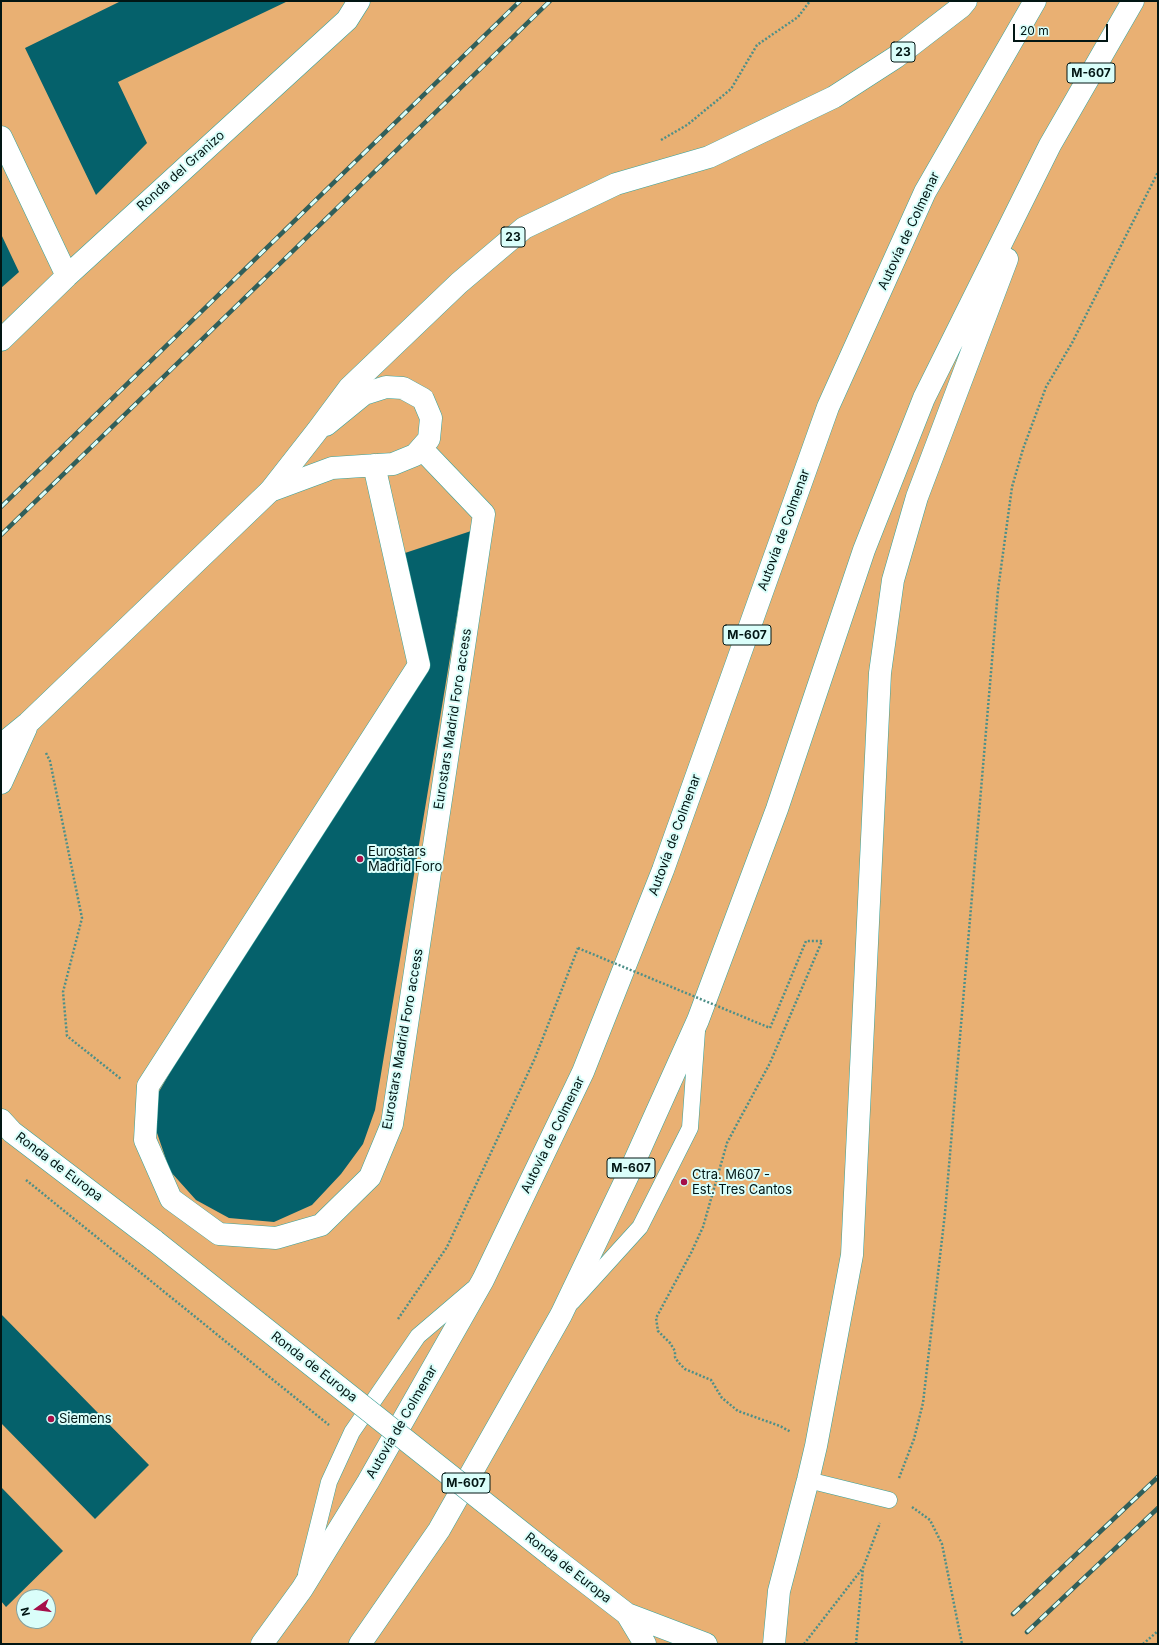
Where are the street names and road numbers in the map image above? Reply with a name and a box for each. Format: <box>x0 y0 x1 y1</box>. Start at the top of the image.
road number: 23 <box>891 42 915 62</box>
road number: M-607 <box>1067 63 1115 83</box>
street label: Ronda del Granizo <box>134 128 228 214</box>
street label: Autovía de Colmenar <box>875 170 943 292</box>
road number: 23 <box>501 227 525 247</box>
street label: Autovía de Colmenar <box>755 467 813 593</box>
road number: M-607 <box>723 625 771 645</box>
street label: Eurostars Madrid Foro access <box>431 627 475 811</box>
street label: Autovía de Colmenar <box>646 772 704 898</box>
street label: Eurostars Madrid Foro access <box>379 947 427 1131</box>
street label: Autovía de Colmenar <box>518 1074 588 1196</box>
street label: Ronda de Europa <box>12 1129 106 1205</box>
road number: M-607 <box>607 1158 655 1178</box>
street label: Ronda de Europa <box>268 1328 360 1406</box>
street label: Autovía de Colmenar <box>363 1363 441 1481</box>
road number: M-607 <box>442 1473 490 1493</box>
street label: Ronda de Europa <box>522 1529 614 1607</box>

